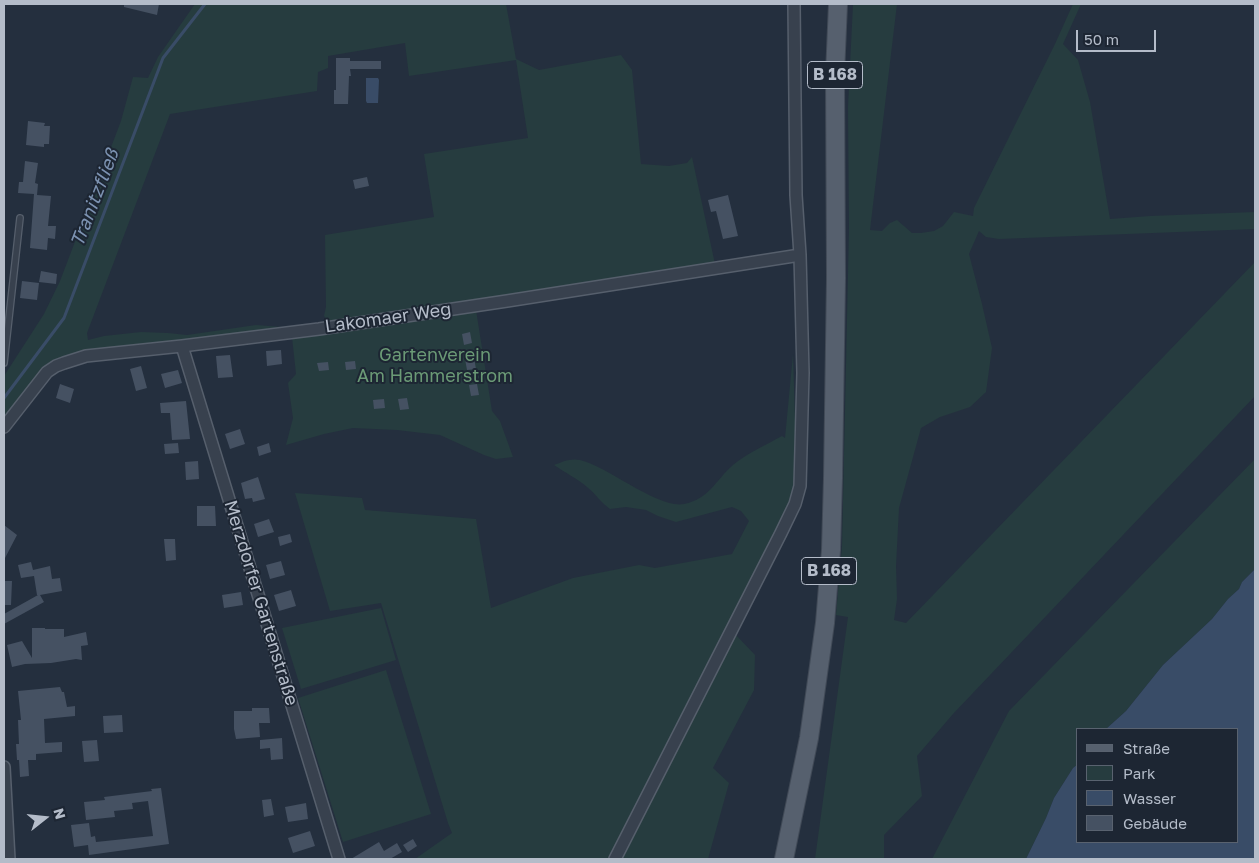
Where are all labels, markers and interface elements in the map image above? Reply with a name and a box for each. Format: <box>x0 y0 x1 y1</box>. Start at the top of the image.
scale bar <box>1079 20 1159 52</box>
text: 50 m <box>1084 30 1119 48</box>
road number: B 168 <box>808 62 862 88</box>
water label: Tranitzfließ <box>66 146 124 250</box>
street label: Lakomaer Weg <box>323 298 453 338</box>
park label: Gartenverein Am Hammerstrom <box>357 344 513 386</box>
street label: Merzdorfer Gartenstraße <box>219 498 303 708</box>
road number: B 168 <box>802 558 856 584</box>
legend <box>1076 728 1239 843</box>
text: Straße <box>1123 739 1170 757</box>
text: Park <box>1123 764 1155 782</box>
text: Wasser <box>1123 789 1176 807</box>
north arrow <box>20 793 70 843</box>
text: N <box>50 806 70 821</box>
text: Gebäude <box>1123 814 1187 832</box>

